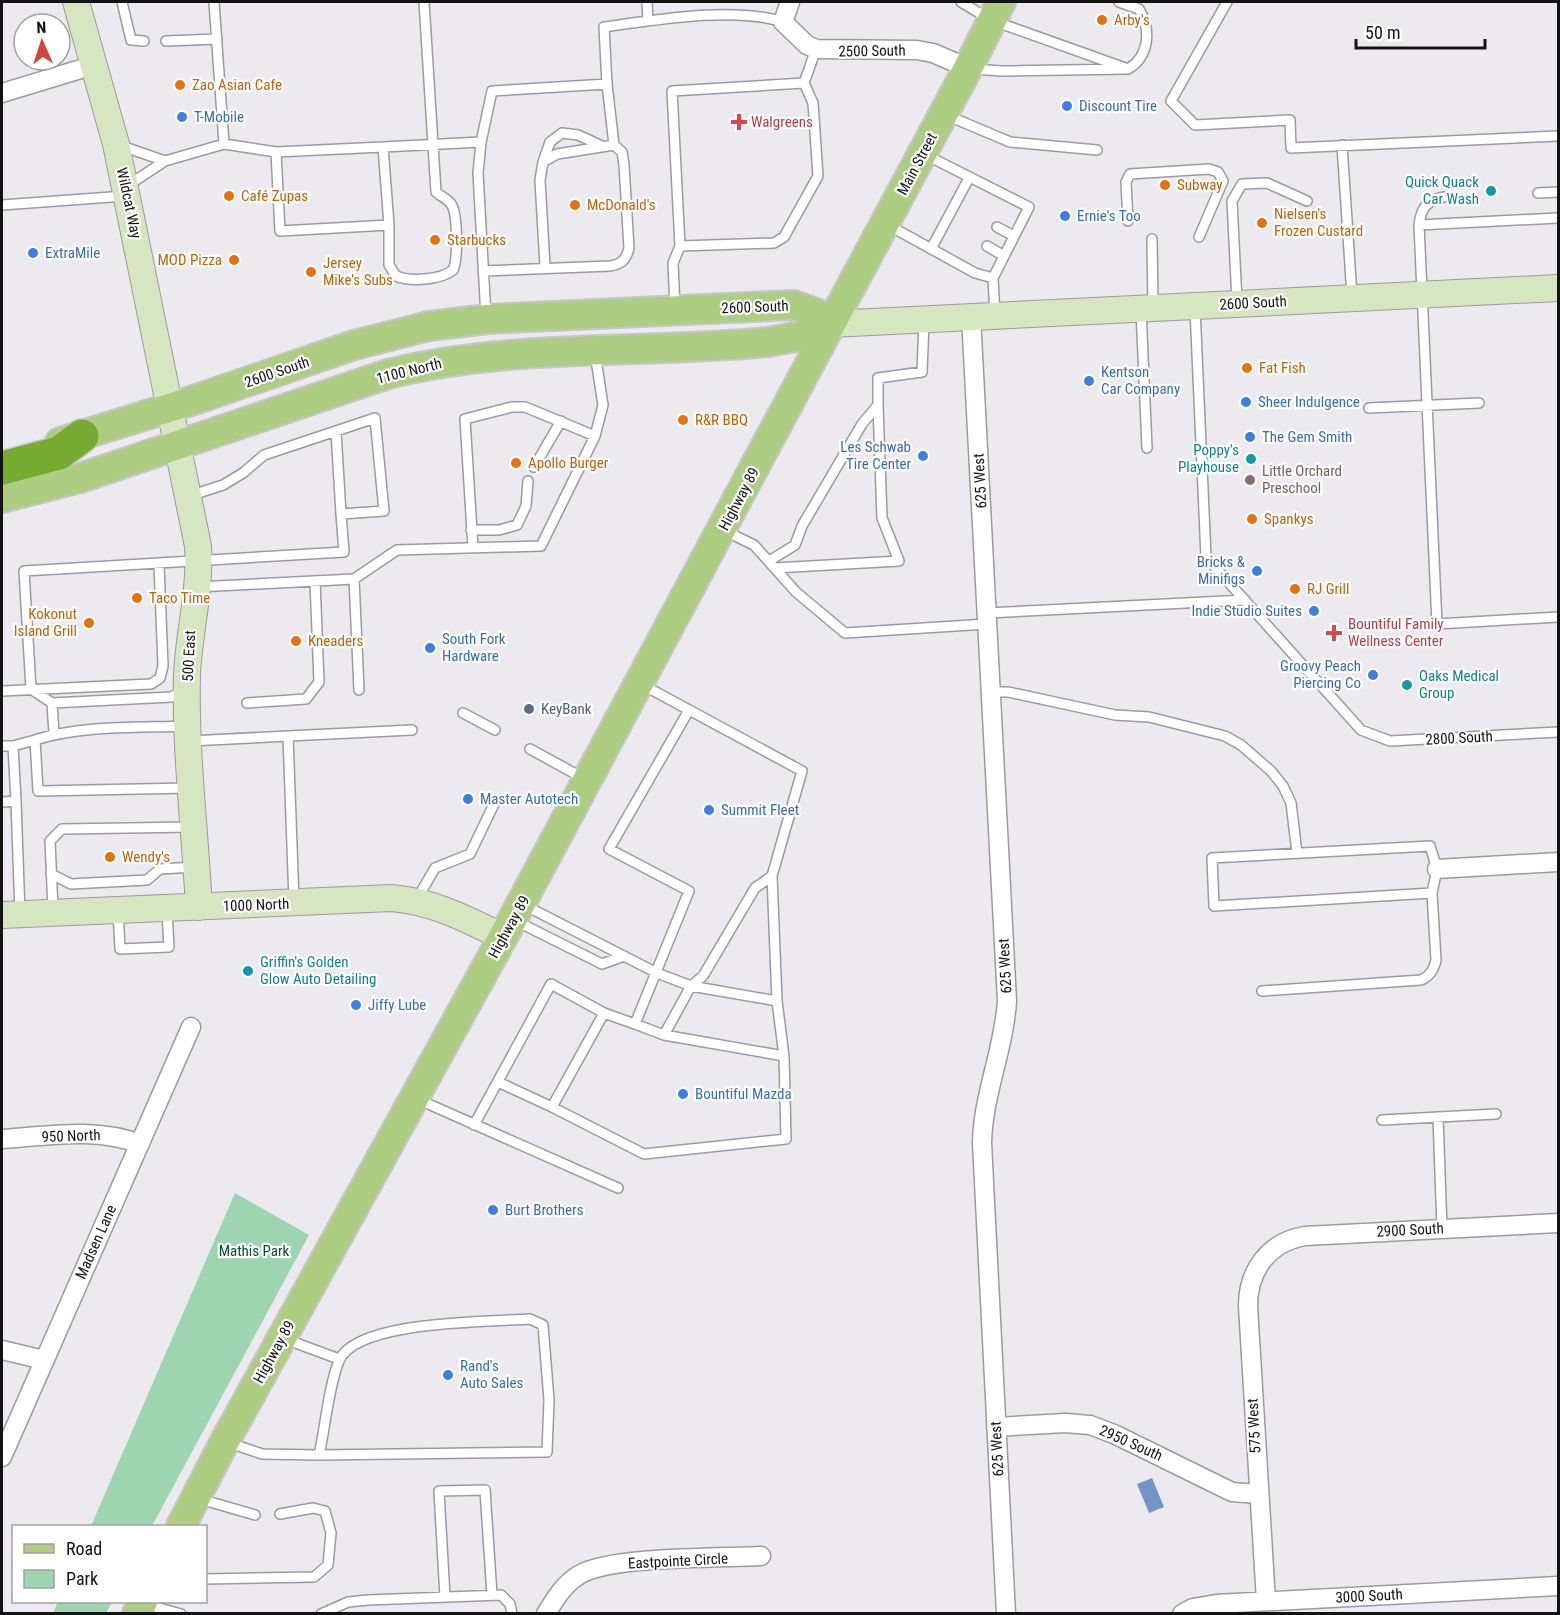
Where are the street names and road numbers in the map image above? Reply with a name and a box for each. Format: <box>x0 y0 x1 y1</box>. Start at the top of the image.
street label: 2500 South <box>838 41 906 61</box>
street label: Main Street <box>893 130 941 198</box>
street label: Wildcat Way <box>113 166 145 240</box>
street label: 2600 South <box>1219 292 1287 314</box>
street label: 2600 South <box>721 297 789 317</box>
street label: 2600 South <box>242 353 312 391</box>
street label: 1100 North <box>375 354 443 388</box>
street label: 625 West <box>970 453 990 509</box>
street label: Highway 89 <box>715 464 763 534</box>
street label: 500 East <box>179 630 199 682</box>
street label: 2800 South <box>1425 727 1493 749</box>
street label: Highway 89 <box>484 893 534 961</box>
street label: 1000 North <box>222 895 290 915</box>
street label: 625 West <box>995 938 1015 994</box>
street label: 950 North <box>41 1126 101 1146</box>
street label: Madsen Lane <box>72 1202 120 1282</box>
street label: 2900 South <box>1376 1219 1444 1241</box>
street label: Highway 89 <box>249 1318 299 1386</box>
street label: 575 West <box>1244 1398 1264 1454</box>
street label: 625 West <box>987 1421 1007 1477</box>
street label: 2950 South <box>1097 1421 1165 1465</box>
street label: Eastpointe Circle <box>627 1549 729 1573</box>
street label: 3000 South <box>1335 1585 1403 1607</box>

